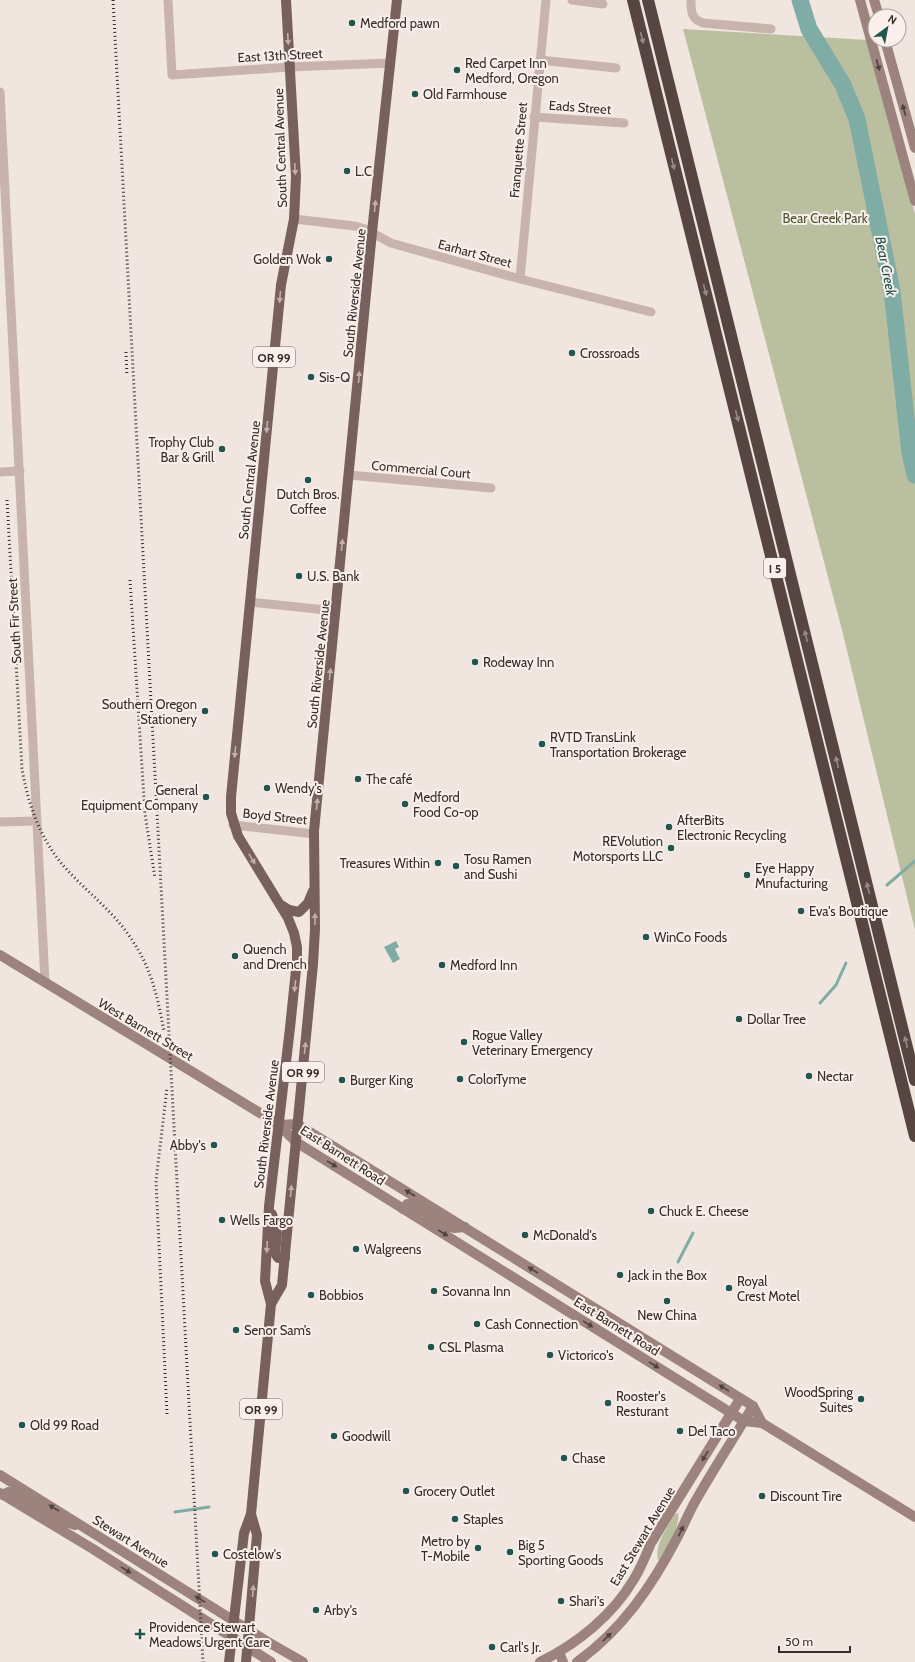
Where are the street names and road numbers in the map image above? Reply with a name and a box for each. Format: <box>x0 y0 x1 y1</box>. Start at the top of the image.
street label: East 13th Street <box>237 45 324 65</box>
street label: South Central Avenue <box>270 88 290 208</box>
street label: Eads Street <box>548 97 612 117</box>
street label: Franquette Street <box>506 101 530 199</box>
street label: South Riverside Avenue <box>339 227 369 358</box>
street label: Earhart Street <box>436 235 514 271</box>
road number: OR 99 <box>253 347 295 367</box>
street label: South Central Avenue <box>235 419 263 540</box>
street label: Commercial Court <box>371 457 472 481</box>
road number: I 5 <box>764 558 786 578</box>
street label: South Fir Street <box>4 577 24 664</box>
street label: South Riverside Avenue <box>303 598 333 729</box>
street label: Boyd Street <box>242 805 309 827</box>
street label: West Barnett Street <box>95 994 197 1064</box>
street label: South Riverside Avenue <box>250 1058 282 1189</box>
road number: OR 99 <box>282 1062 324 1082</box>
street label: East Barnett Road <box>298 1122 388 1188</box>
street label: East Barnett Road <box>571 1293 663 1359</box>
road number: OR 99 <box>240 1399 282 1419</box>
street label: East Stewart Avenue <box>606 1483 678 1588</box>
street label: Stewart Avenue <box>90 1511 172 1571</box>

